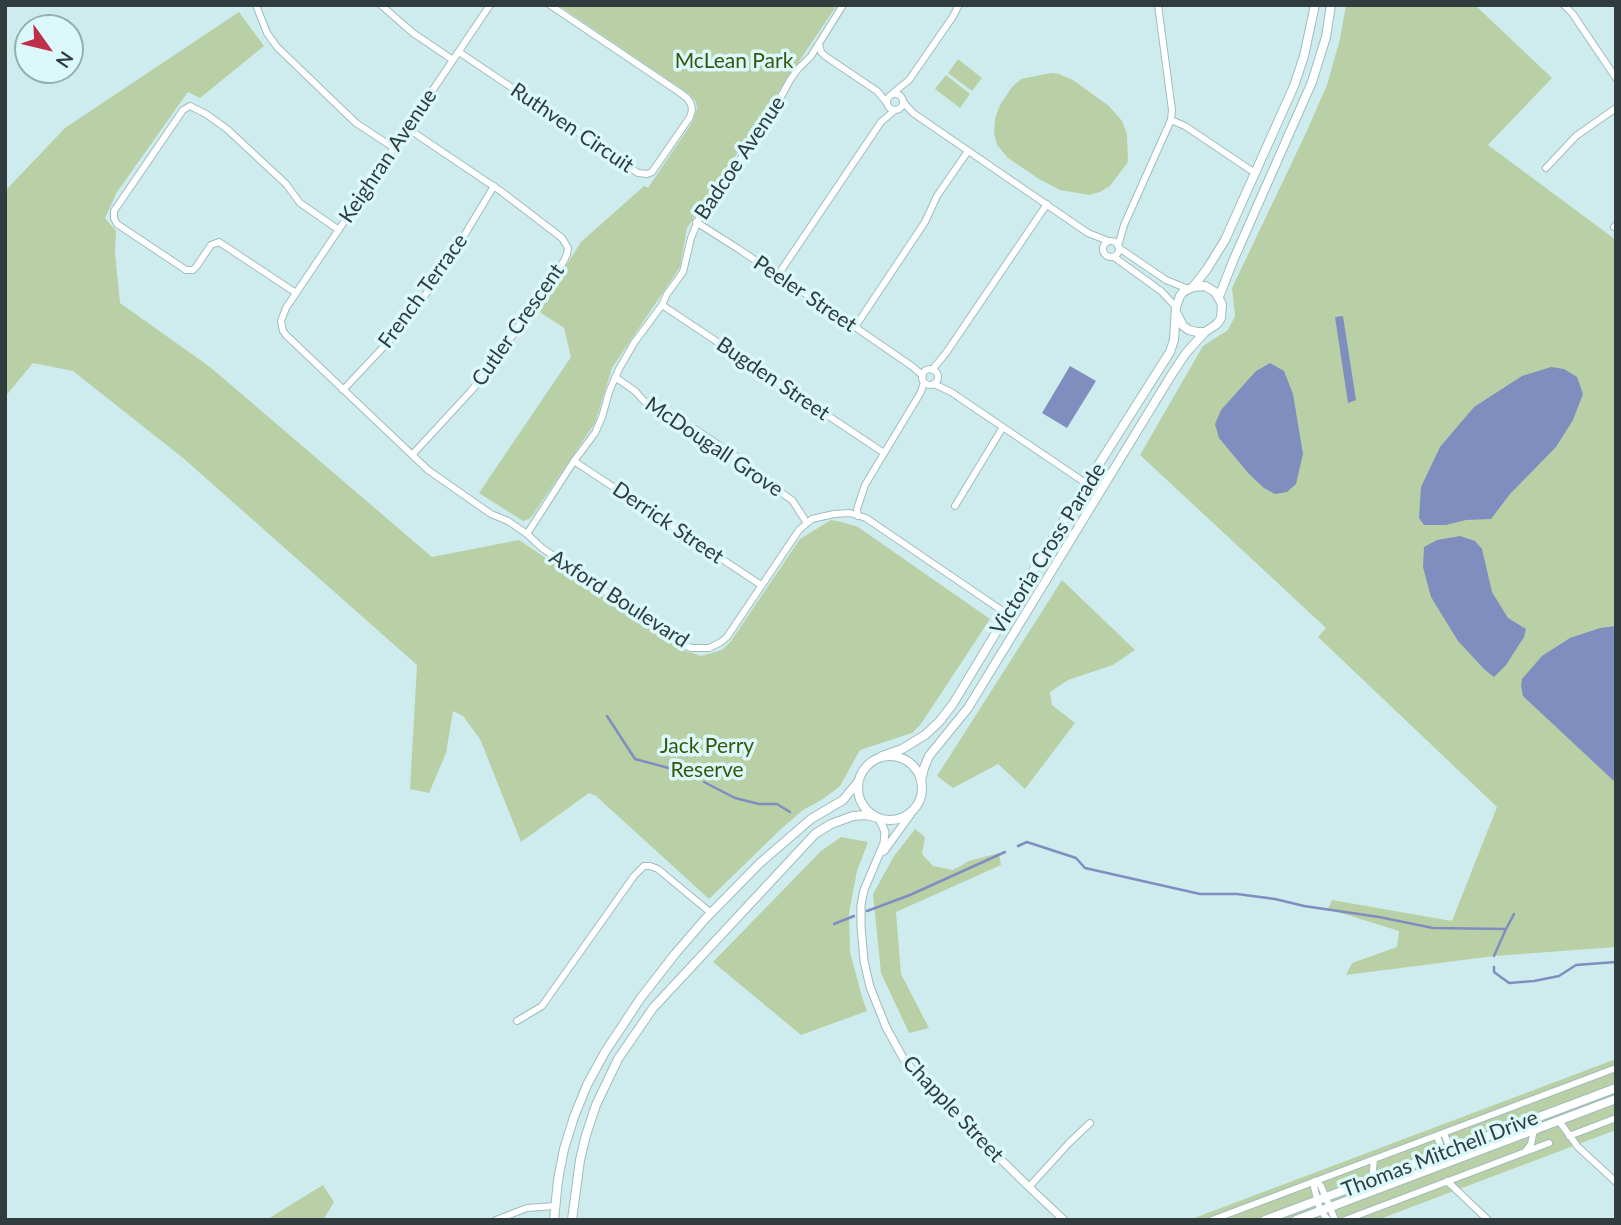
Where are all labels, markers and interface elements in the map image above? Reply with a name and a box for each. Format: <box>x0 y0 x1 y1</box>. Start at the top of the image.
north arrow <box>14 14 84 84</box>
text: N <box>52 47 79 72</box>
park label: McLean Park <box>675 48 793 74</box>
street label: Ruthven Circuit <box>506 78 638 178</box>
street label: Keighran Avenue <box>334 84 442 228</box>
street label: Badcoe Avenue <box>689 92 791 224</box>
street label: French Terrace <box>373 229 473 353</box>
street label: Peeler Street <box>749 250 861 338</box>
street label: Cutler Crescent <box>467 259 569 391</box>
street label: Bugden Street <box>712 332 834 426</box>
street label: McDougall Grove <box>640 392 788 502</box>
street label: Victoria Cross Parade <box>985 459 1111 639</box>
street label: Derrick Street <box>608 477 728 569</box>
street label: Axford Boulevard <box>545 545 693 653</box>
park label: Jack Perry Reserve <box>660 733 754 783</box>
street label: Chapple Street <box>897 1051 1009 1167</box>
street label: Thomas Mitchell Drive <box>1338 1105 1542 1203</box>

